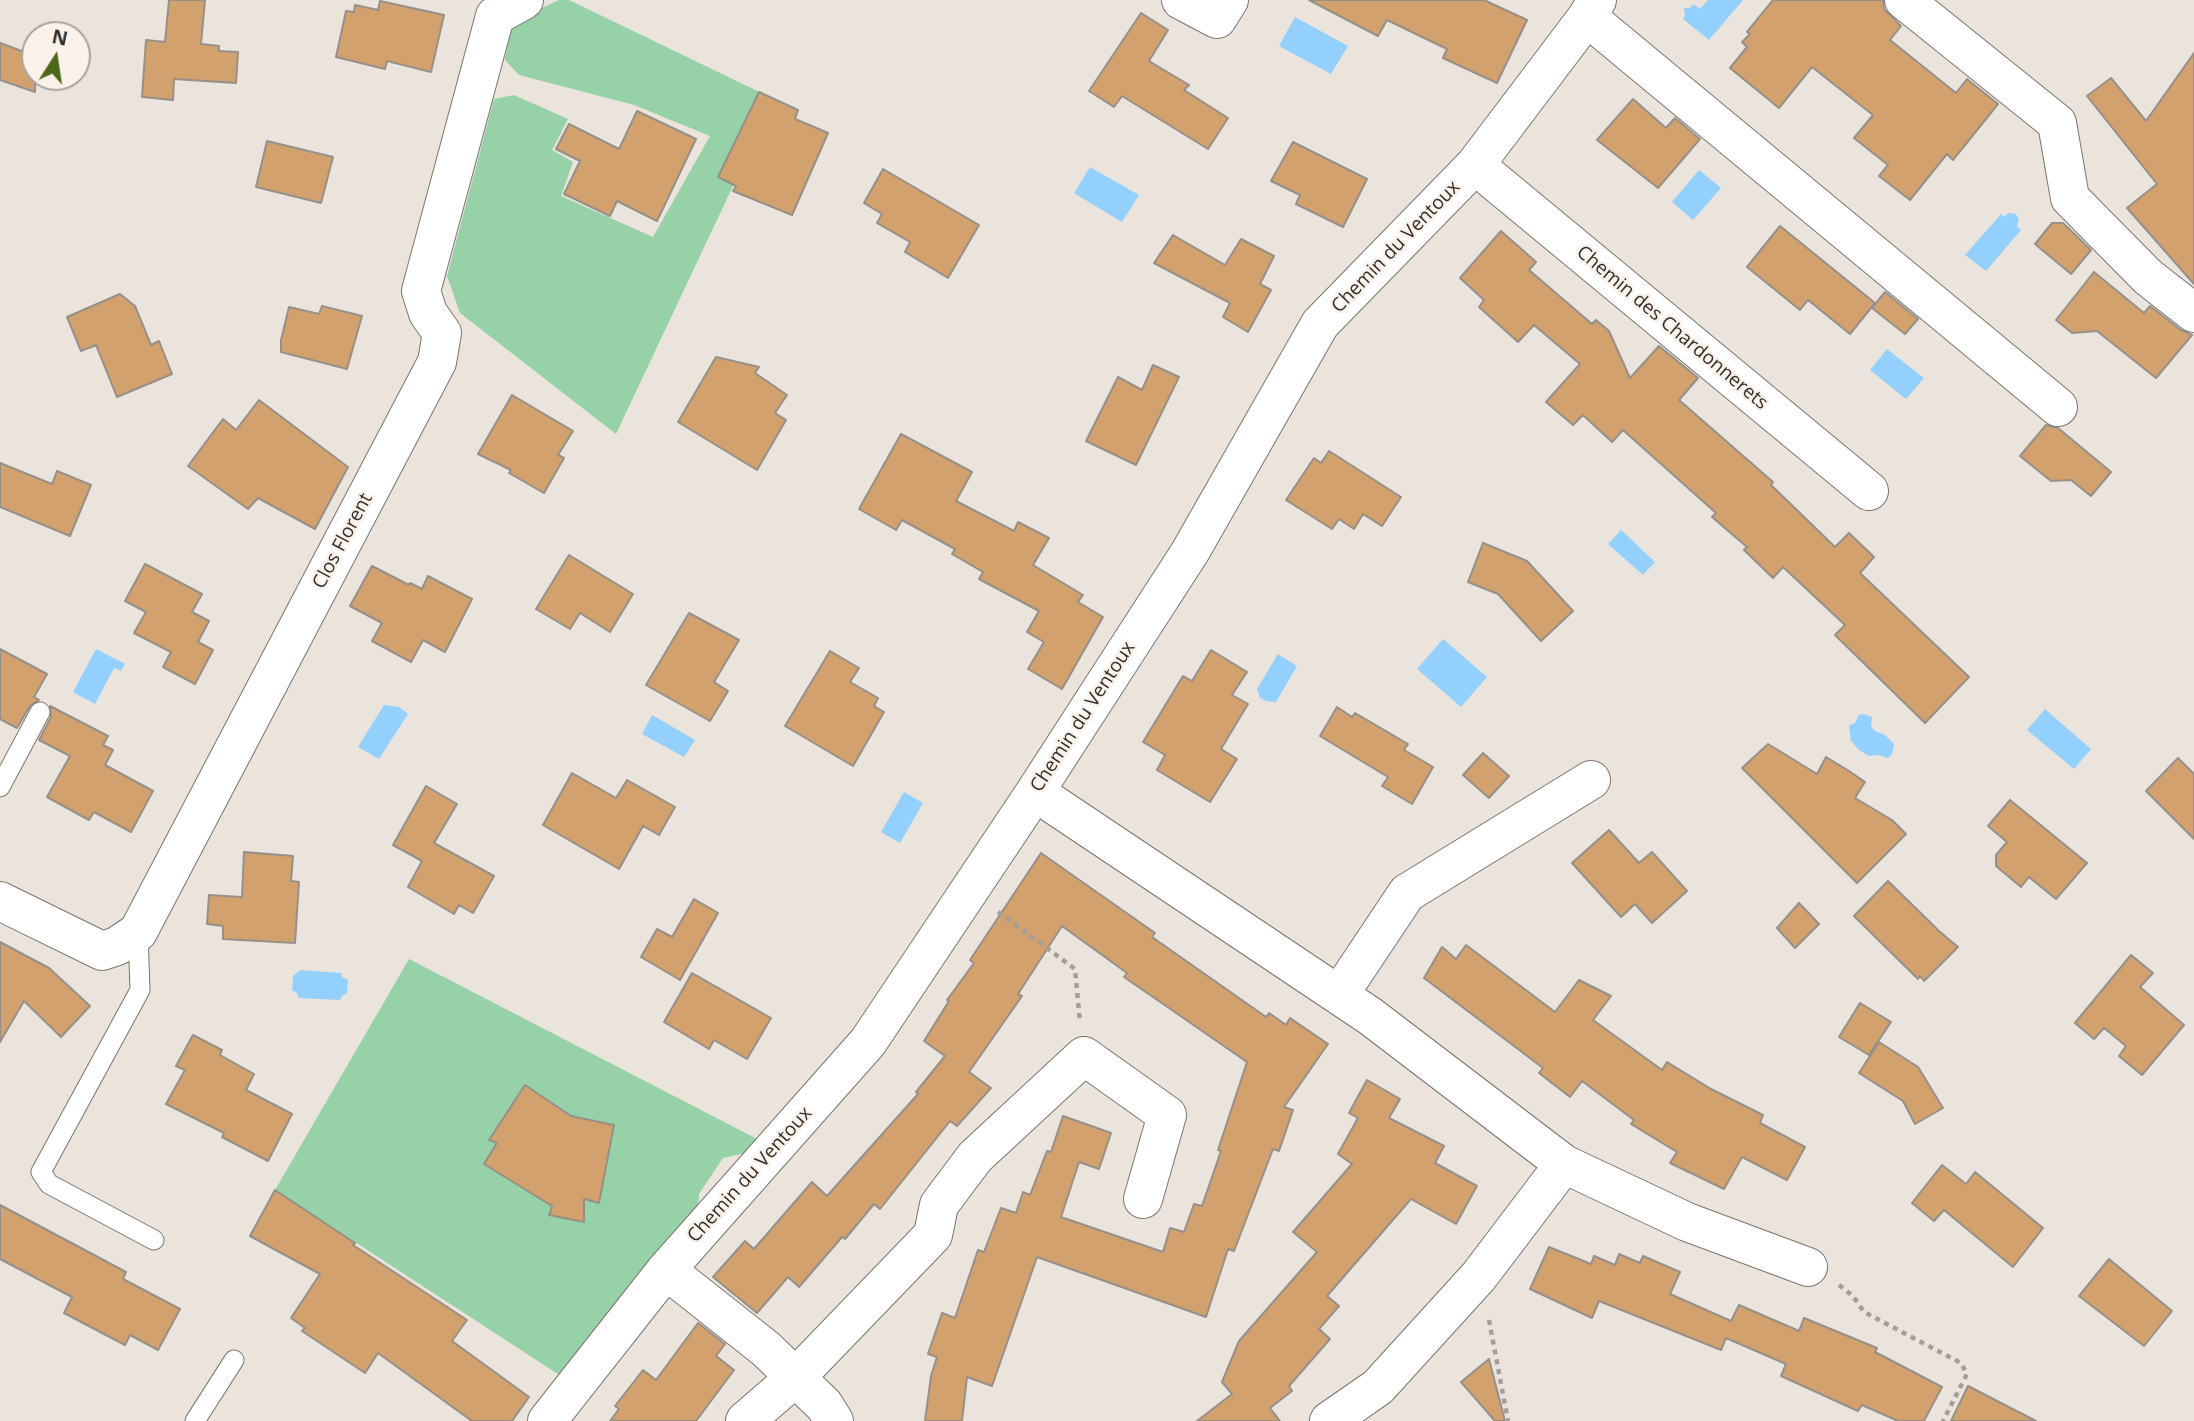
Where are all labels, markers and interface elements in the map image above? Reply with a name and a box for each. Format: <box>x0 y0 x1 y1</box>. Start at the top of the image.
north arrow <box>21 21 91 91</box>
text: N <box>50 23 70 52</box>
street label: Chemin du Ventoux <box>1327 176 1465 318</box>
street label: Chemin des Chardonnerets <box>1572 241 1772 415</box>
street label: Clos Florent <box>308 489 378 593</box>
street label: Chemin du Ventoux <box>1026 637 1140 797</box>
street label: Chemin du Ventoux <box>683 1102 817 1248</box>

